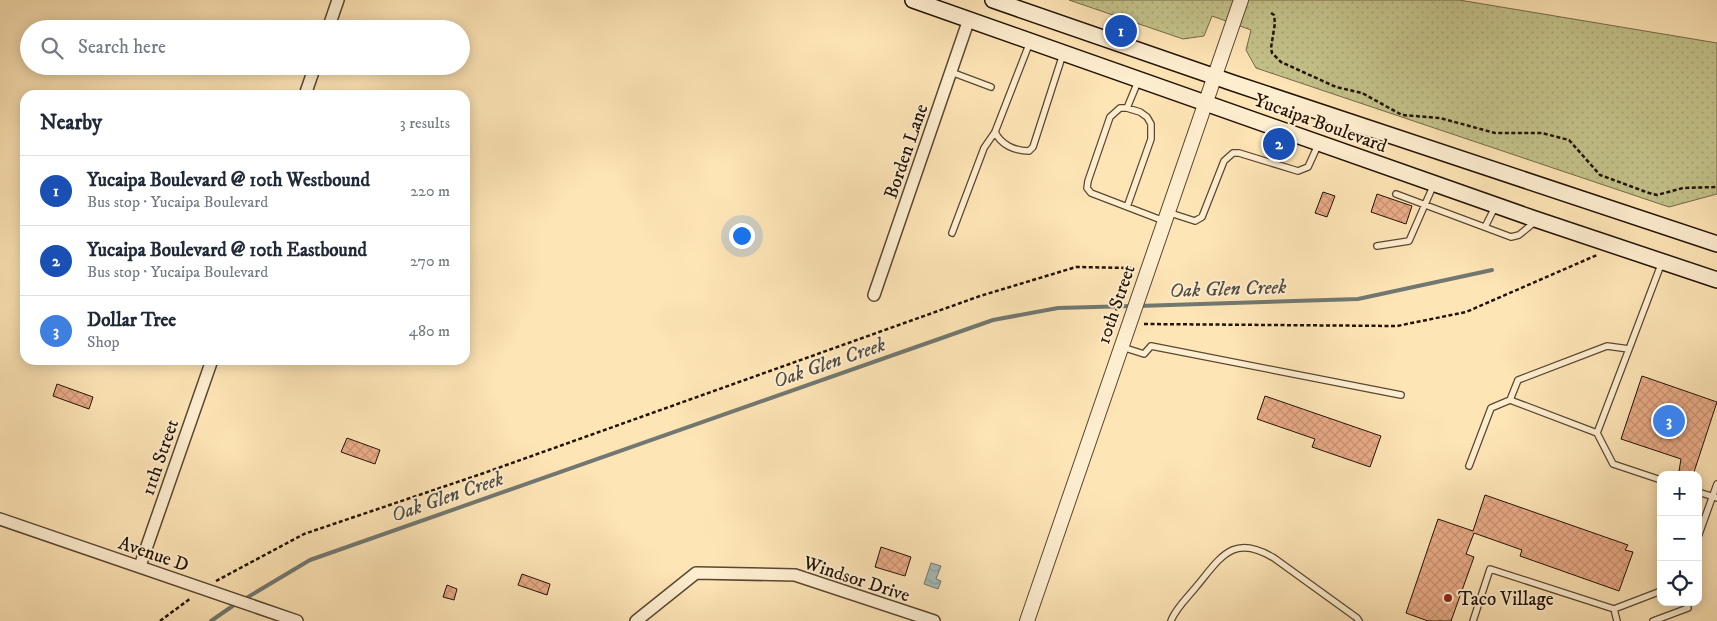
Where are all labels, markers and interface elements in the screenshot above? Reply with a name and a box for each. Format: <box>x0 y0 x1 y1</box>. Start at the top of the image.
pin: 1 <box>1105 12 1137 50</box>
search box <box>20 20 470 75</box>
icon: search <box>38 34 66 62</box>
text: Search here <box>78 36 166 59</box>
street label: Yucaipa Boulevard <box>1251 89 1391 158</box>
street label: Borden Lane <box>879 101 933 202</box>
text: Nearby <box>40 110 102 136</box>
text: 3 results <box>400 113 450 133</box>
pin: 2 <box>1263 125 1295 163</box>
text: Yucaipa Boulevard @ 10th Westbound <box>87 169 370 192</box>
text: 1 <box>53 181 59 201</box>
text: 220 m <box>410 181 450 201</box>
text: Bus stop · Yucaipa Boulevard <box>87 192 268 212</box>
your location <box>729 223 755 249</box>
text: Yucaipa Boulevard @ 10th Eastbound <box>87 239 367 262</box>
text: 2 <box>52 251 60 271</box>
text: 270 m <box>410 251 450 271</box>
text: Bus stop · Yucaipa Boulevard <box>87 262 268 282</box>
street label: 10th Street <box>1092 262 1141 347</box>
water label: Oak Glen Creek <box>1169 275 1288 304</box>
text: Dollar Tree <box>87 309 176 332</box>
text: 3 <box>53 321 59 341</box>
text: 480 m <box>409 321 450 341</box>
text: Shop <box>87 332 120 352</box>
water label: Oak Glen Creek <box>770 332 889 394</box>
pin: 3 <box>1653 402 1685 440</box>
street label: 11th Street <box>137 416 184 499</box>
water label: Oak Glen Creek <box>388 466 507 528</box>
map controls <box>1657 471 1702 606</box>
button: + <box>1657 471 1702 516</box>
button: − <box>1657 516 1702 561</box>
street label: Avenue D <box>115 532 192 577</box>
street label: Windsor Drive <box>799 551 913 607</box>
button: locate <box>1657 561 1702 606</box>
place label: Taco Village <box>1458 588 1554 611</box>
marker: Taco Village <box>1442 592 1454 604</box>

